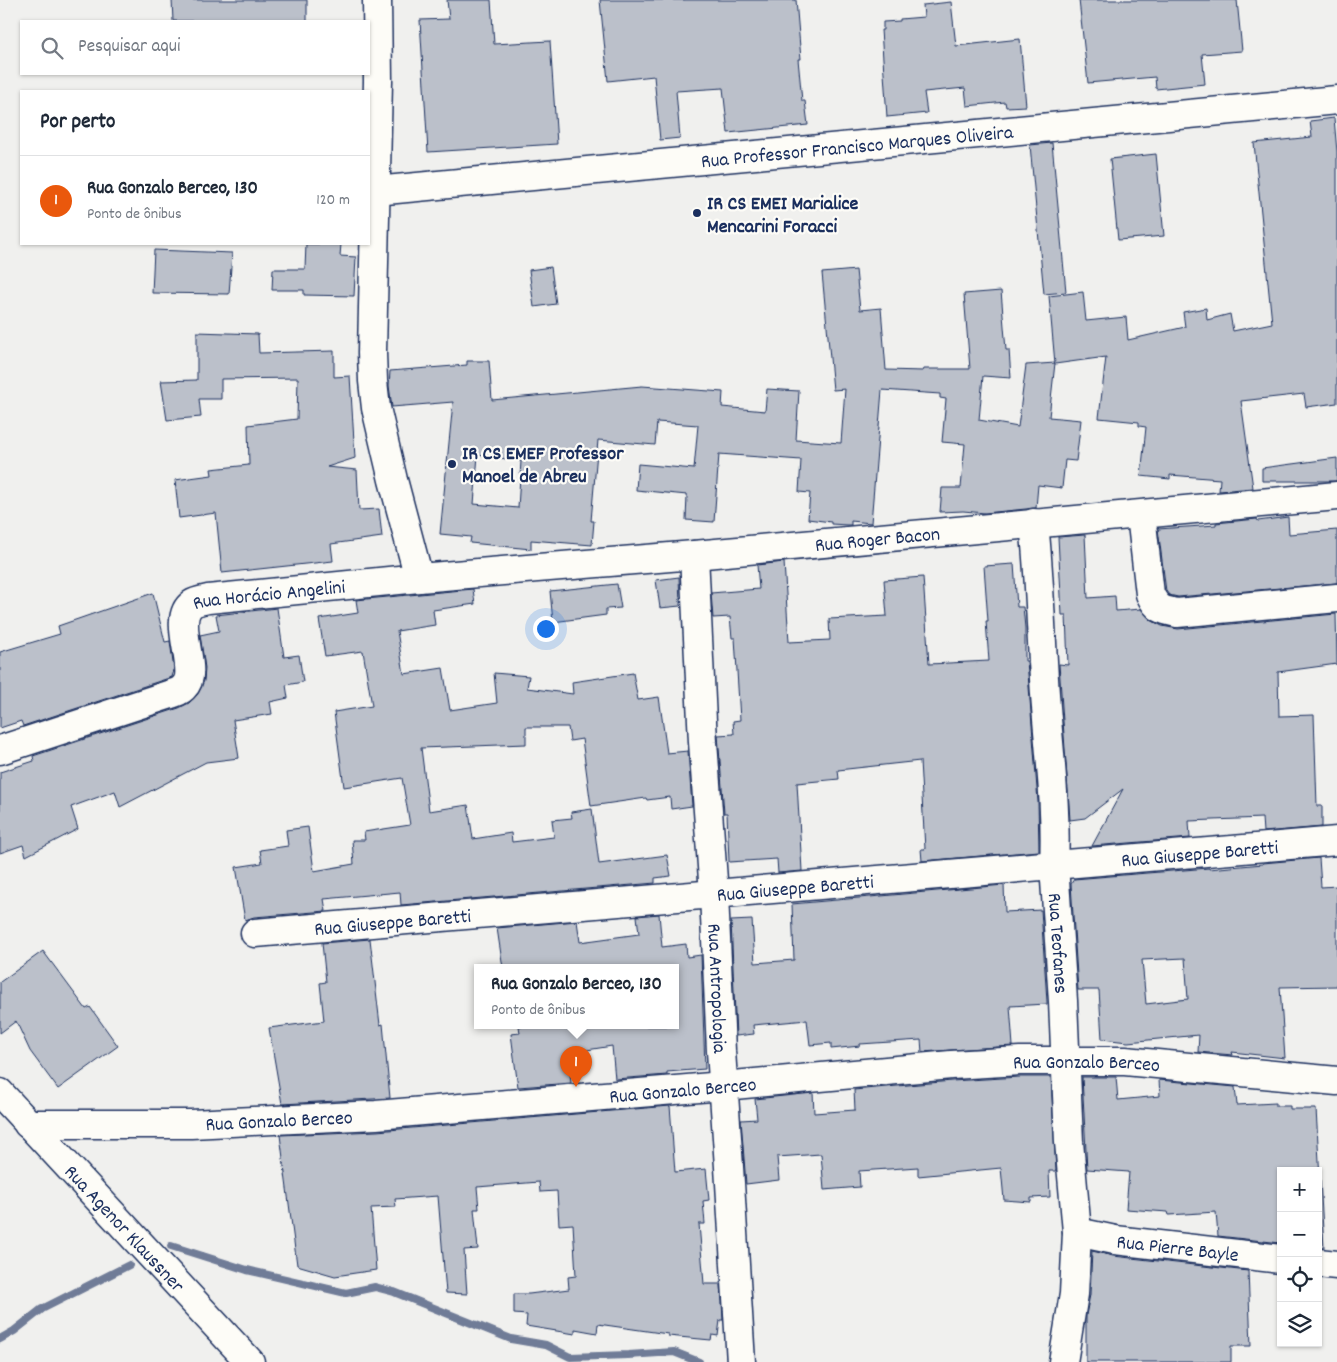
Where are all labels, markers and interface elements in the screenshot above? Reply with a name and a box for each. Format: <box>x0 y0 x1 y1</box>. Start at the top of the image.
search box <box>20 20 370 75</box>
icon: search <box>38 34 66 62</box>
text: Pesquisar aqui <box>78 34 180 61</box>
text: Por perto <box>40 108 115 138</box>
street label: Rua Professor Francisco Marques Oliveira <box>700 120 1015 177</box>
text: Rua Gonzalo Berceo, 130 <box>87 176 258 203</box>
text: 1 <box>54 189 58 212</box>
text: 120 m <box>316 189 350 212</box>
place label: IR CS EMEI Marialice Mencarini Foracci <box>707 191 858 242</box>
text: Ponto de ônibus <box>87 203 182 226</box>
marker: IR CS EMEI Marialice Mencarini Foracci <box>691 207 703 219</box>
place label: IR CS EMEF Professor Manoel de Abreu <box>462 441 624 492</box>
marker: IR CS EMEF Professor Manoel de Abreu <box>446 458 458 470</box>
street label: Rua Roger Bacon <box>814 521 941 561</box>
street label: Rua Horácio Angelini <box>190 574 347 619</box>
your location <box>533 616 559 642</box>
street label: Rua Giuseppe Baretti <box>1120 835 1280 876</box>
street label: Rua Giuseppe Baretti <box>716 869 875 911</box>
street label: Rua Teofanes <box>1039 892 1073 995</box>
street label: Rua Giuseppe Baretti <box>313 904 473 945</box>
street label: Rua Antropologia <box>698 923 732 1055</box>
popup <box>474 964 679 1029</box>
text: Rua Gonzalo Berceo, 130 <box>491 972 662 999</box>
text: Ponto de ônibus <box>491 999 586 1022</box>
pin: 1 <box>560 1046 592 1087</box>
street label: Rua Gonzalo Berceo <box>1012 1050 1161 1081</box>
street label: Rua Gonzalo Berceo <box>608 1072 758 1112</box>
street label: Rua Gonzalo Berceo <box>205 1105 353 1140</box>
street label: Rua Agenor Klaussner <box>57 1160 190 1300</box>
map controls <box>1277 1167 1322 1347</box>
button: + <box>1277 1167 1322 1212</box>
button: − <box>1277 1212 1322 1257</box>
street label: Rua Pierre Bayle <box>1115 1229 1240 1271</box>
button: locate <box>1277 1257 1322 1302</box>
button: layers <box>1277 1302 1322 1347</box>

